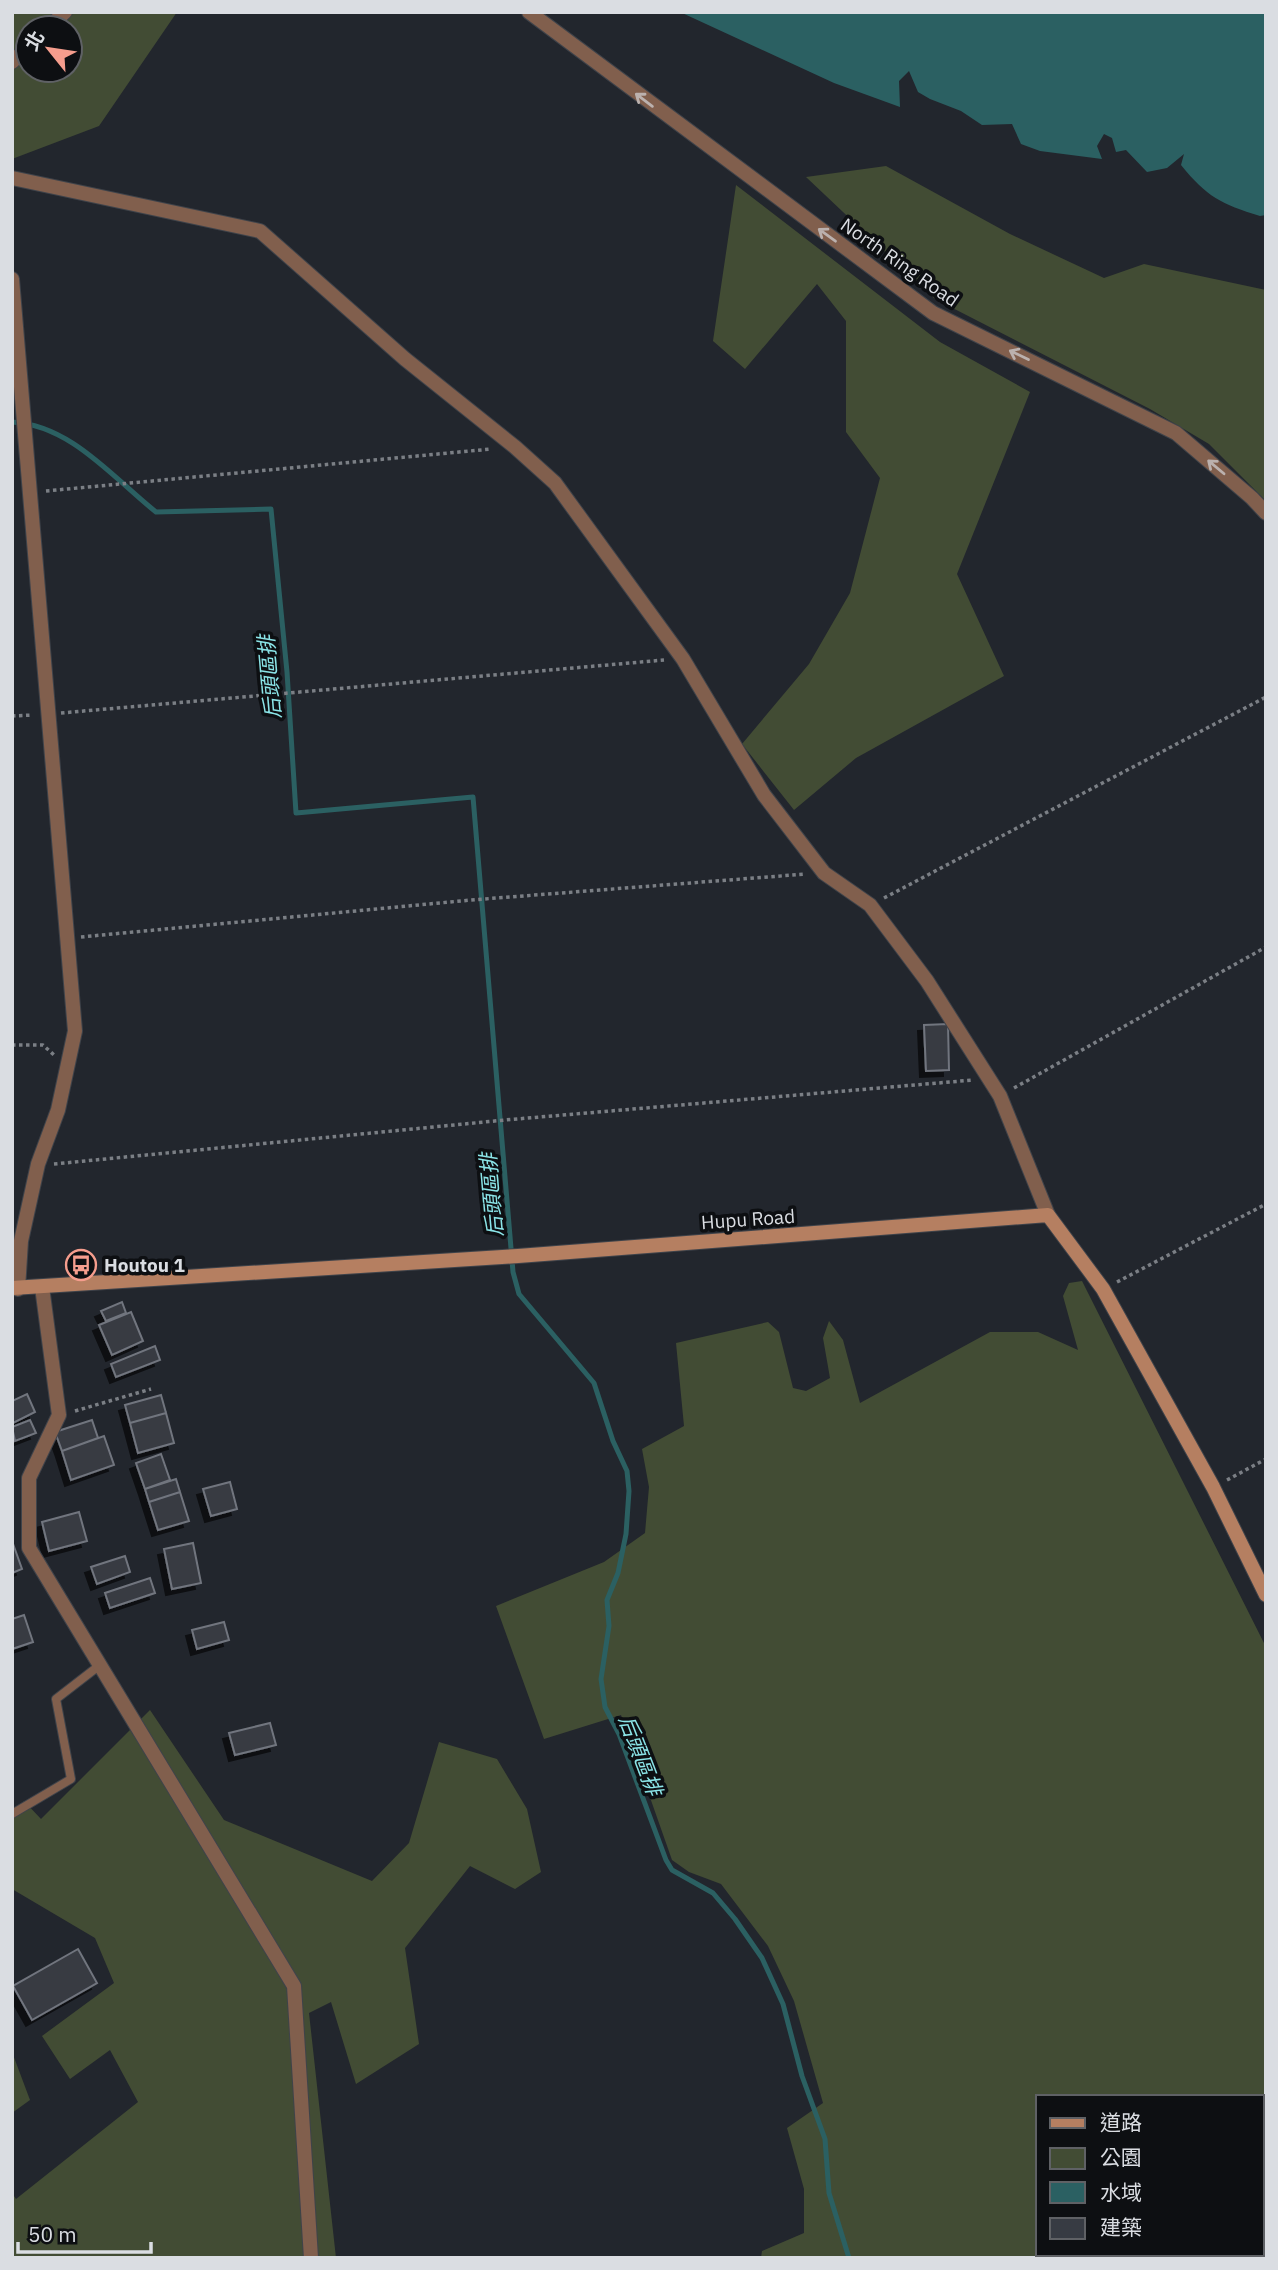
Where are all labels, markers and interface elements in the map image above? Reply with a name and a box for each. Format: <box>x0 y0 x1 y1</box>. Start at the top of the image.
north arrow <box>14 14 84 84</box>
text: 北 <box>19 26 49 55</box>
one-way arrow <box>635 92 654 107</box>
street label: North Ring Road <box>836 212 964 312</box>
one-way arrow <box>818 228 837 242</box>
one-way arrow <box>1009 348 1030 362</box>
one-way arrow <box>1207 459 1225 475</box>
water label: 后頭區排 <box>251 631 287 720</box>
water label: 后頭區排 <box>473 1149 509 1238</box>
street label: Hupu Road <box>700 1204 796 1234</box>
bus stop icon: Houtou 1 <box>64 1248 98 1282</box>
place label: Houtou 1 <box>104 1253 186 1277</box>
water label: 后頭區排 <box>613 1711 670 1802</box>
legend <box>1036 2095 1264 2256</box>
text: 道路 <box>1100 2108 1142 2136</box>
text: 公園 <box>1100 2143 1142 2171</box>
text: 水域 <box>1100 2178 1142 2206</box>
scale bar <box>18 2210 150 2254</box>
text: 建築 <box>1100 2213 1142 2241</box>
text: 50 m <box>28 2220 77 2248</box>

